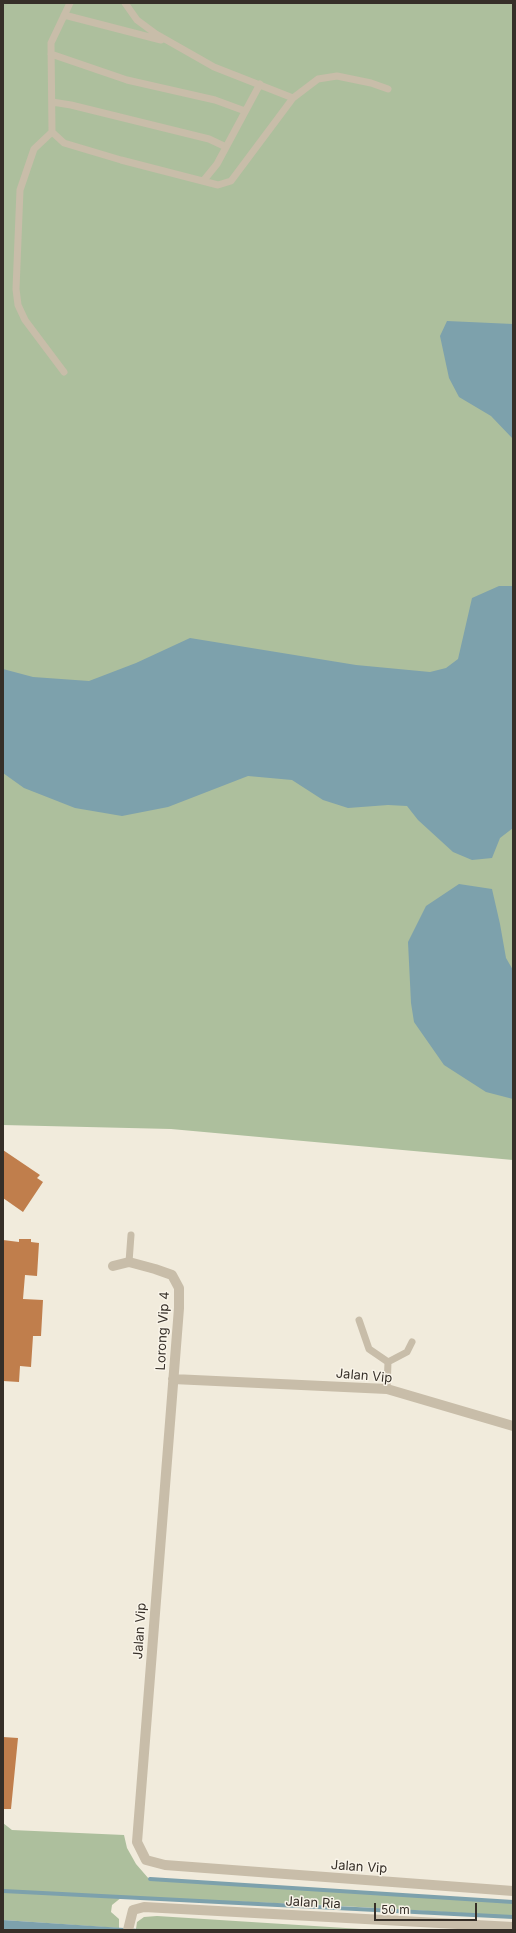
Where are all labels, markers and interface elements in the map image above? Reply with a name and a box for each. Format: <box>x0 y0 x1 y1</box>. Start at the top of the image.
street label: Lorong Vip 4 <box>153 1291 173 1371</box>
street label: Jalan Vip <box>335 1366 393 1386</box>
street label: Jalan Vip <box>130 1602 150 1660</box>
street label: Jalan Vip <box>330 1857 388 1877</box>
street label: Jalan Ria <box>285 1894 341 1912</box>
scale bar <box>376 1895 479 1921</box>
text: 50 m <box>381 1902 410 1917</box>

